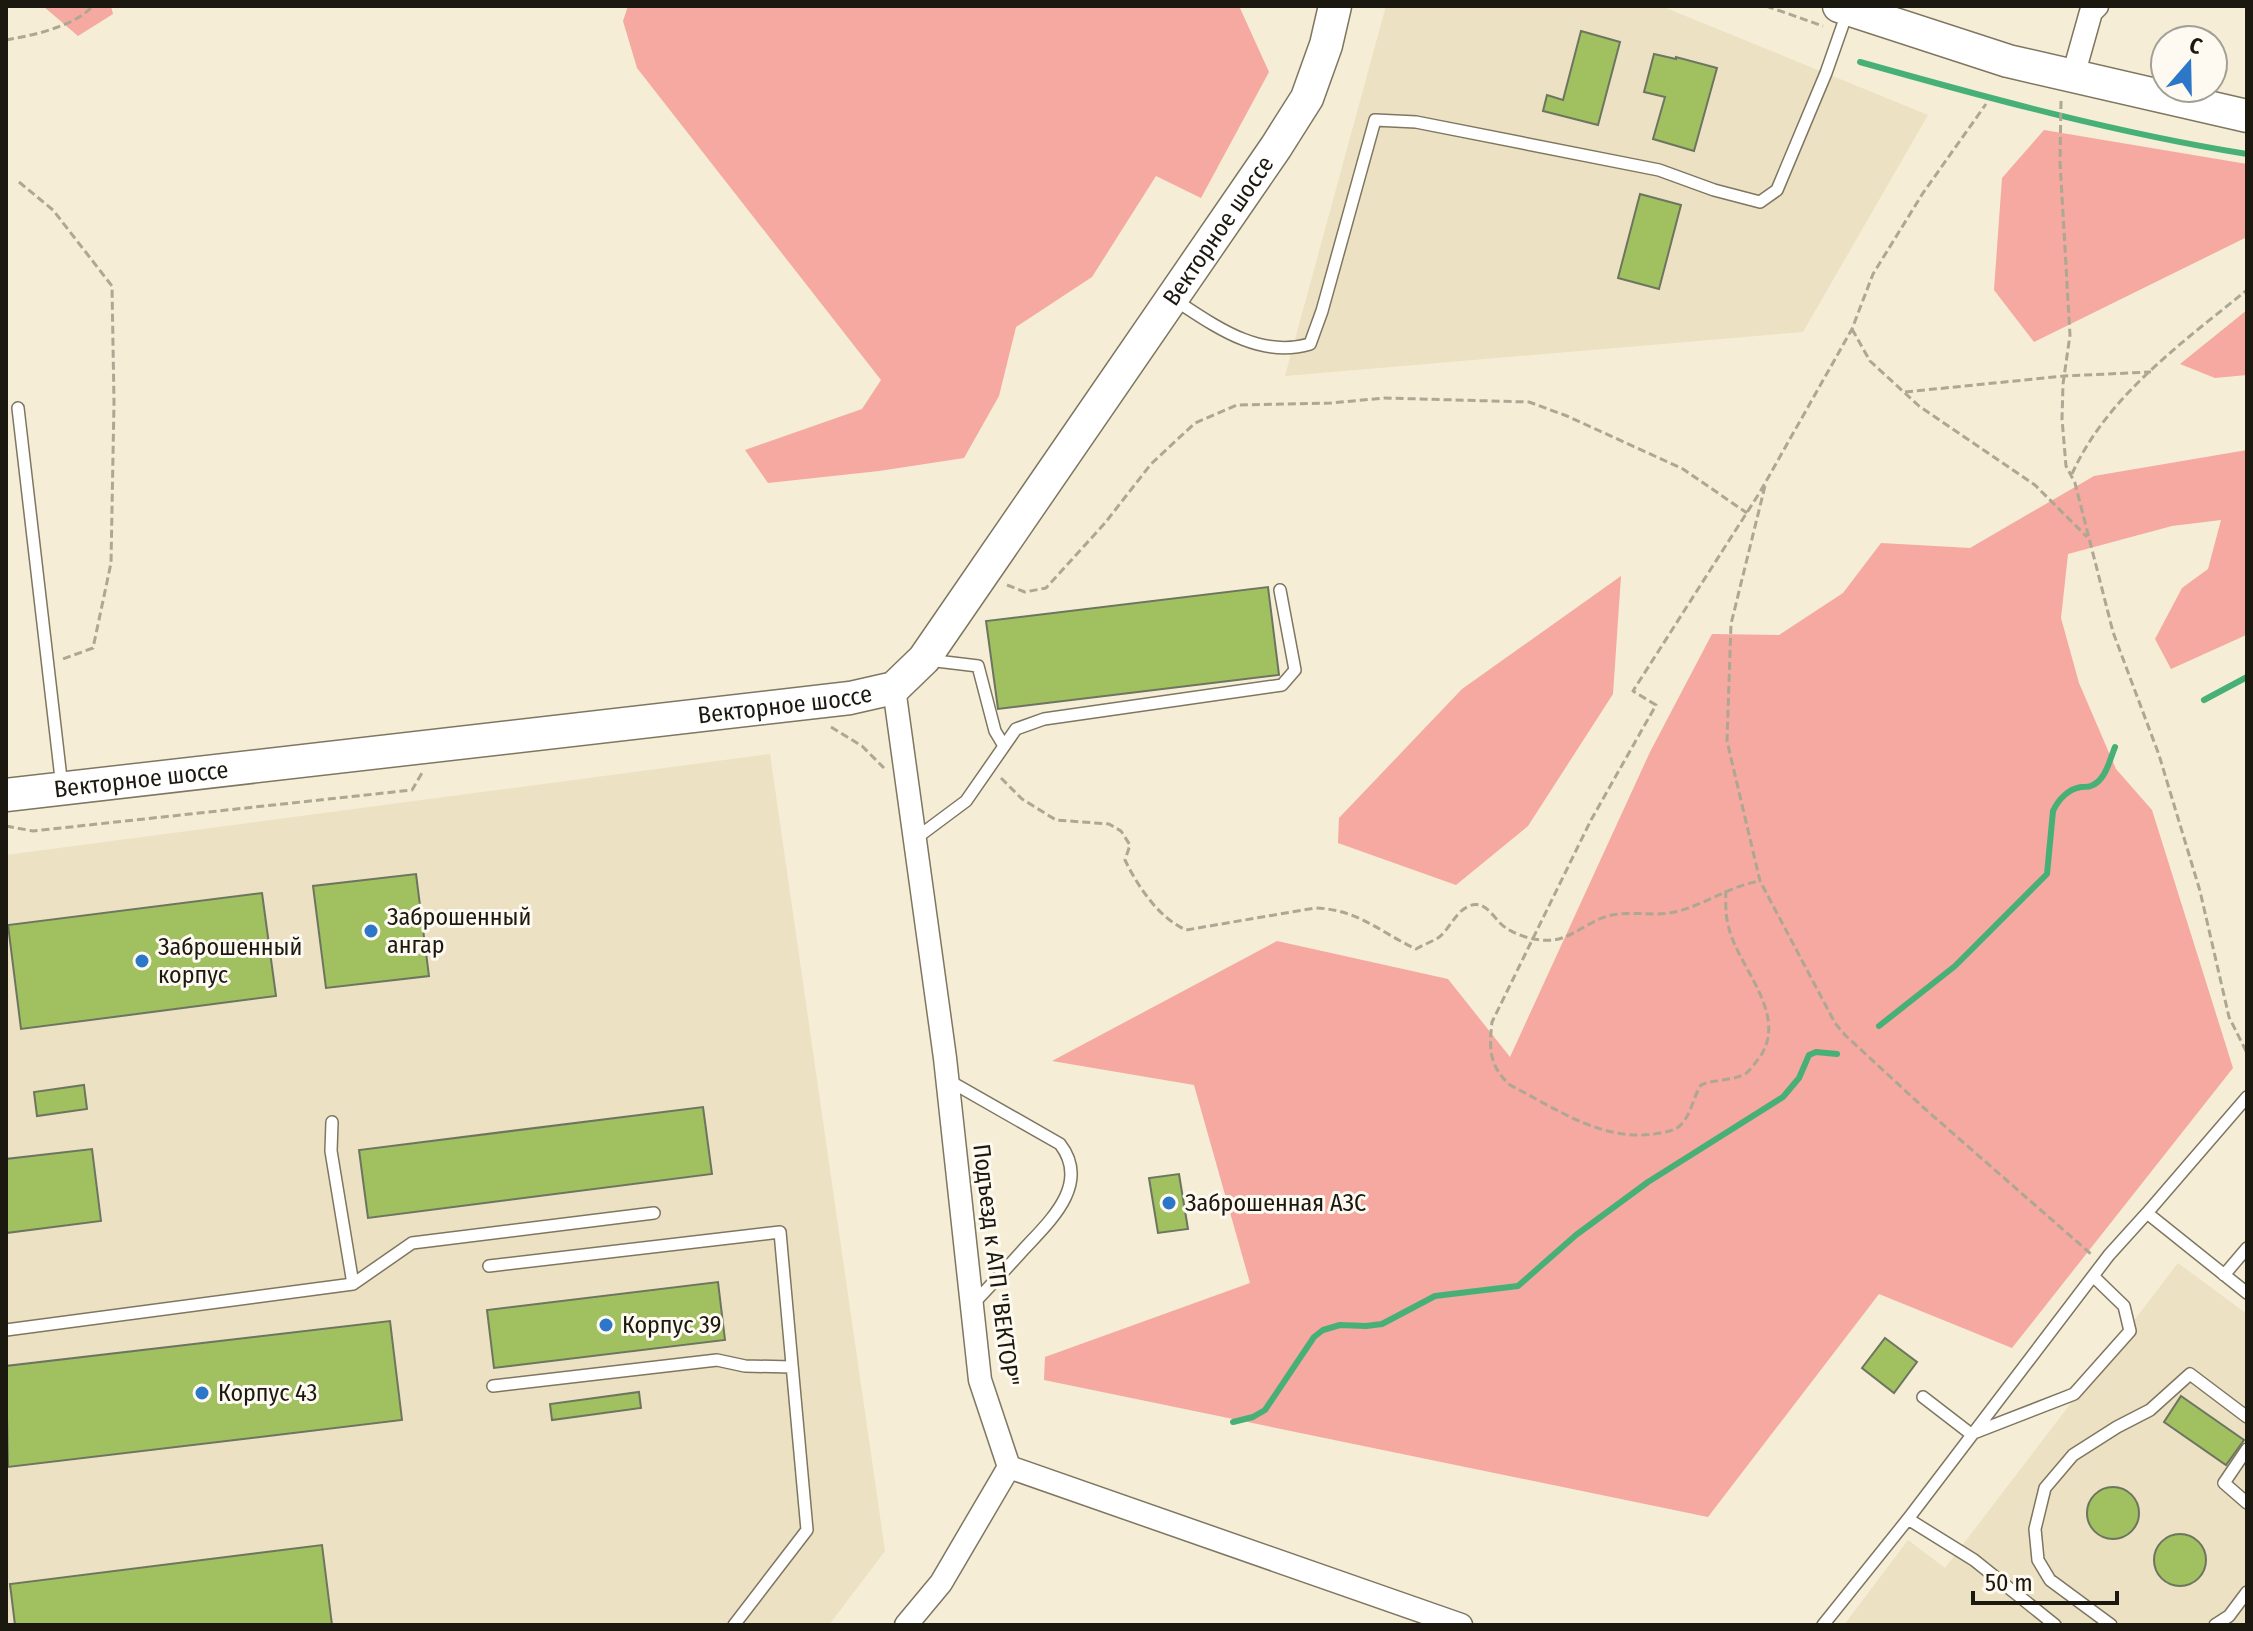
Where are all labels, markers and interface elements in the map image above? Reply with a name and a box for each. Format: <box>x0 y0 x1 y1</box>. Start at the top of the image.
north arrow <box>2149 24 2229 104</box>
text: С <box>2186 31 2206 60</box>
street label: Векторное шоссе <box>1157 151 1279 311</box>
street label: Векторное шоссе <box>696 679 875 729</box>
street label: Векторное шоссе <box>53 756 230 803</box>
place label: Заброшенный ангар <box>387 903 531 959</box>
marker: Заброшенный ангар <box>362 922 380 940</box>
place label: Заброшенный корпус <box>158 933 302 989</box>
marker: Заброшенный корпус <box>133 952 151 970</box>
street label: Подъезд к АТП "ВЕКТОР" <box>967 1142 1025 1388</box>
place label: Заброшенная АЗС <box>1185 1189 1366 1217</box>
marker: Заброшенная АЗС <box>1160 1194 1178 1212</box>
place label: Корпус 39 <box>622 1311 721 1339</box>
marker: Корпус 39 <box>597 1316 615 1334</box>
place label: Корпус 43 <box>218 1379 317 1407</box>
marker: Корпус 43 <box>193 1384 211 1402</box>
scale bar <box>1973 1555 2117 1605</box>
text: 50 m <box>1985 1569 2033 1597</box>

